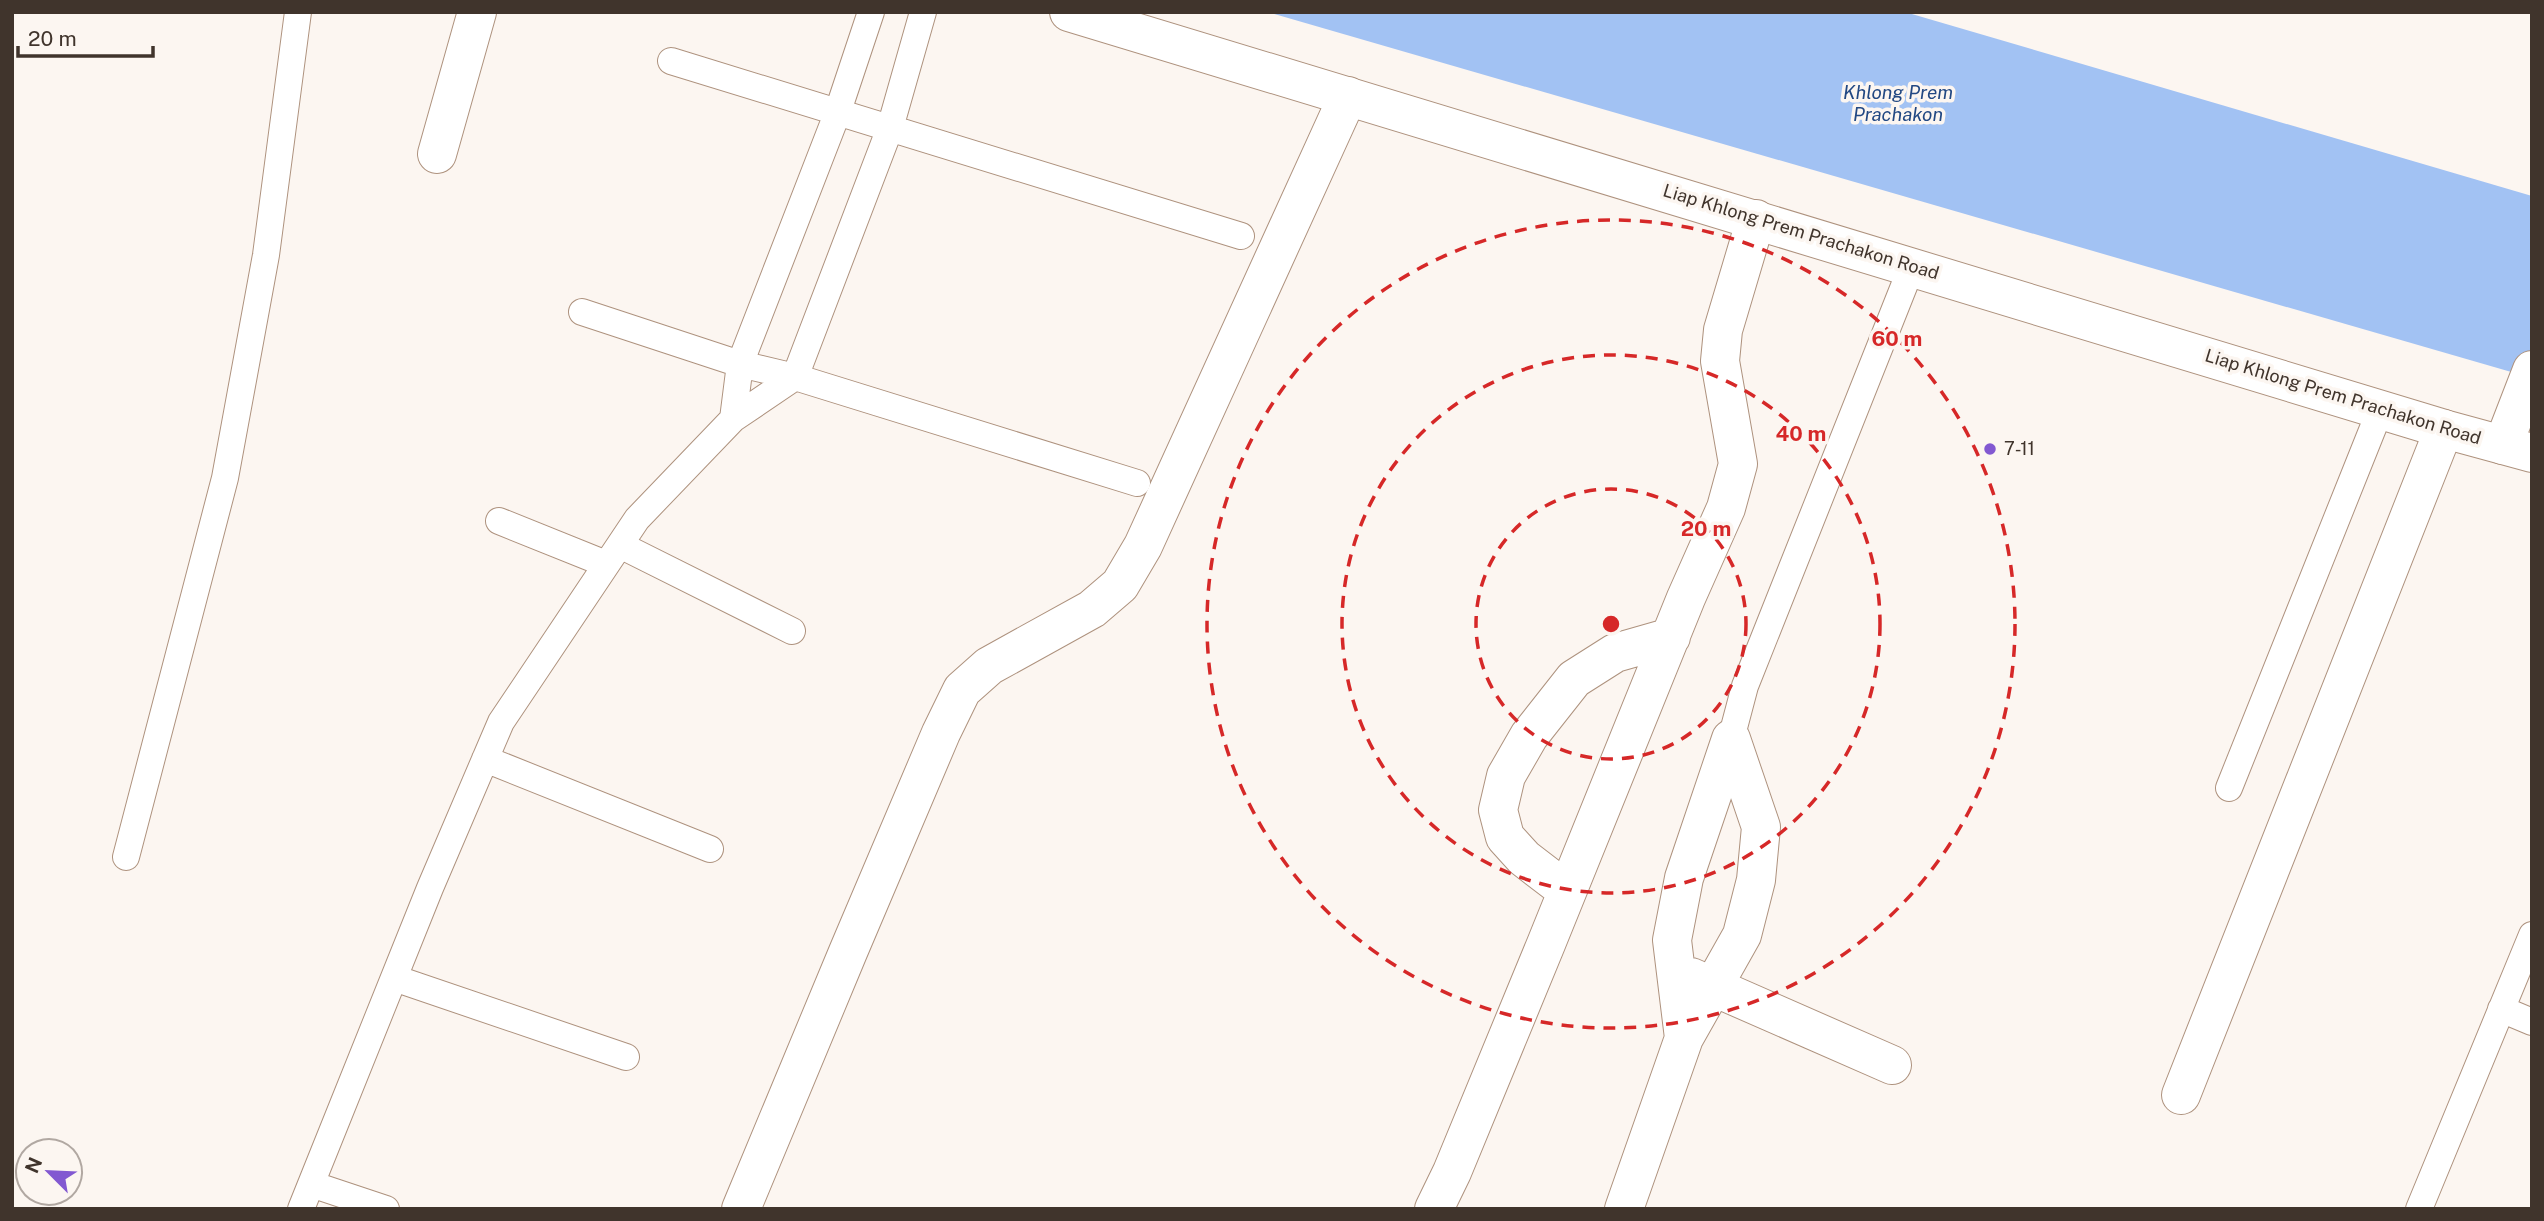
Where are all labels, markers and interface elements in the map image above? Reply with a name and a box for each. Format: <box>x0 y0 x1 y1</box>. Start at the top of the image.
scale bar <box>18 14 152 58</box>
text: 20 m <box>28 26 77 51</box>
water label: Khlong Prem Prachakon <box>1843 81 1953 125</box>
street label: Liap Khlong Prem Prachakon Road <box>1661 179 1942 284</box>
text: 60 m <box>1872 326 1922 351</box>
street label: Liap Khlong Prem Prachakon Road <box>2203 344 2484 449</box>
text: 40 m <box>1776 421 1826 446</box>
place label: 7-11 <box>2004 438 2035 459</box>
marker: 7-11 <box>1982 441 1998 457</box>
text: 20 m <box>1681 516 1731 541</box>
centre of rings <box>1599 612 1623 636</box>
north arrow <box>14 1137 84 1207</box>
text: N <box>20 1154 47 1176</box>

